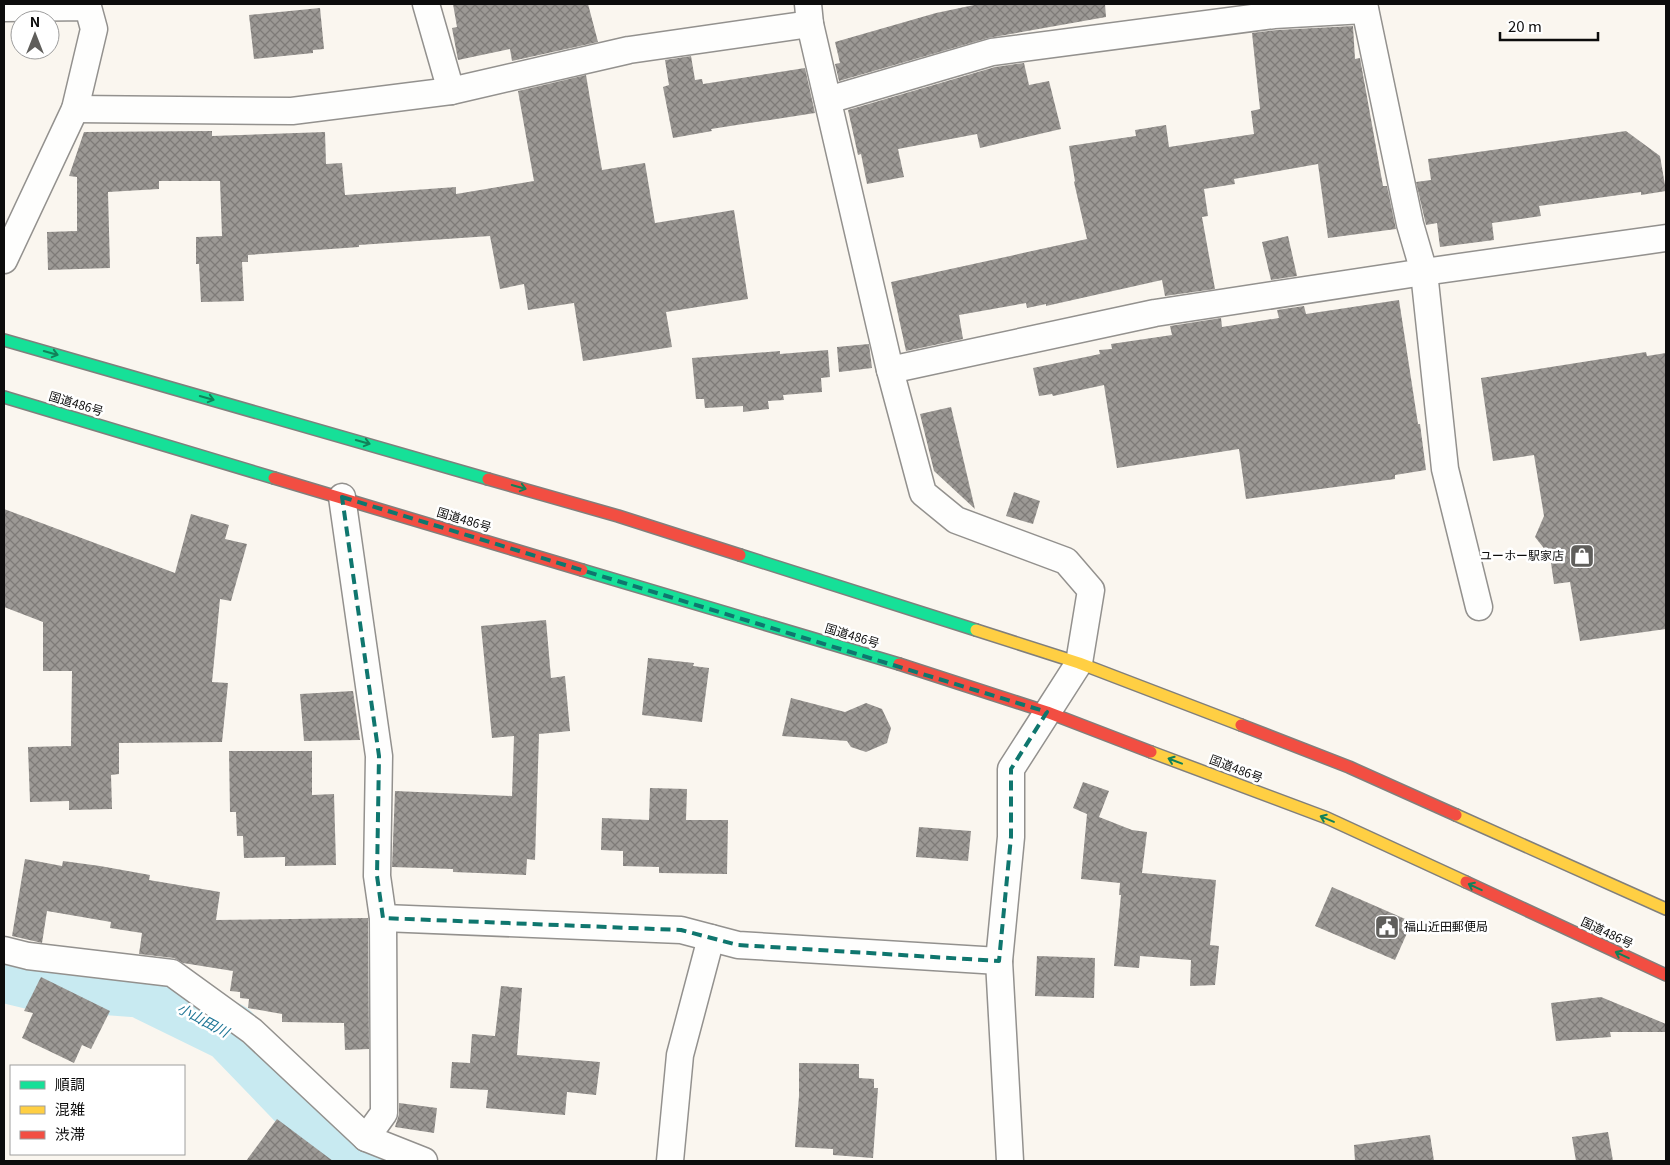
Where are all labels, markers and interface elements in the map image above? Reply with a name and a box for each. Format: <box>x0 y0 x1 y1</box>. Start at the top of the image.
north arrow <box>10 10 60 60</box>
scale bar <box>1500 10 1598 42</box>
text: N <box>30 11 40 31</box>
text: 20 m <box>1508 15 1542 36</box>
one-way arrow <box>42 349 58 359</box>
street label: 国道486号 <box>47 386 106 419</box>
one-way arrow <box>199 393 215 403</box>
one-way arrow <box>355 438 371 447</box>
one-way arrow <box>511 483 527 493</box>
street label: 国道486号 <box>435 502 494 535</box>
shop icon: ユーホー駅家店 <box>1569 543 1595 569</box>
place label: ユーホー駅家店 <box>1480 546 1564 563</box>
street label: 国道486号 <box>823 618 882 651</box>
street label: 国道486号 <box>1207 750 1266 786</box>
one-way arrow <box>1168 756 1183 765</box>
one-way arrow <box>1320 813 1335 823</box>
one-way arrow <box>1467 881 1482 891</box>
street label: 国道486号 <box>1579 912 1637 951</box>
public building icon: 福山近田郵便局 <box>1374 914 1400 940</box>
place label: 福山近田郵便局 <box>1404 917 1488 934</box>
one-way arrow <box>1615 950 1630 959</box>
water label: 小山田川 <box>174 997 235 1042</box>
legend <box>10 1065 185 1155</box>
text: 順調 <box>55 1073 85 1094</box>
text: 混雑 <box>55 1098 85 1119</box>
text: 渋滞 <box>55 1123 85 1144</box>

